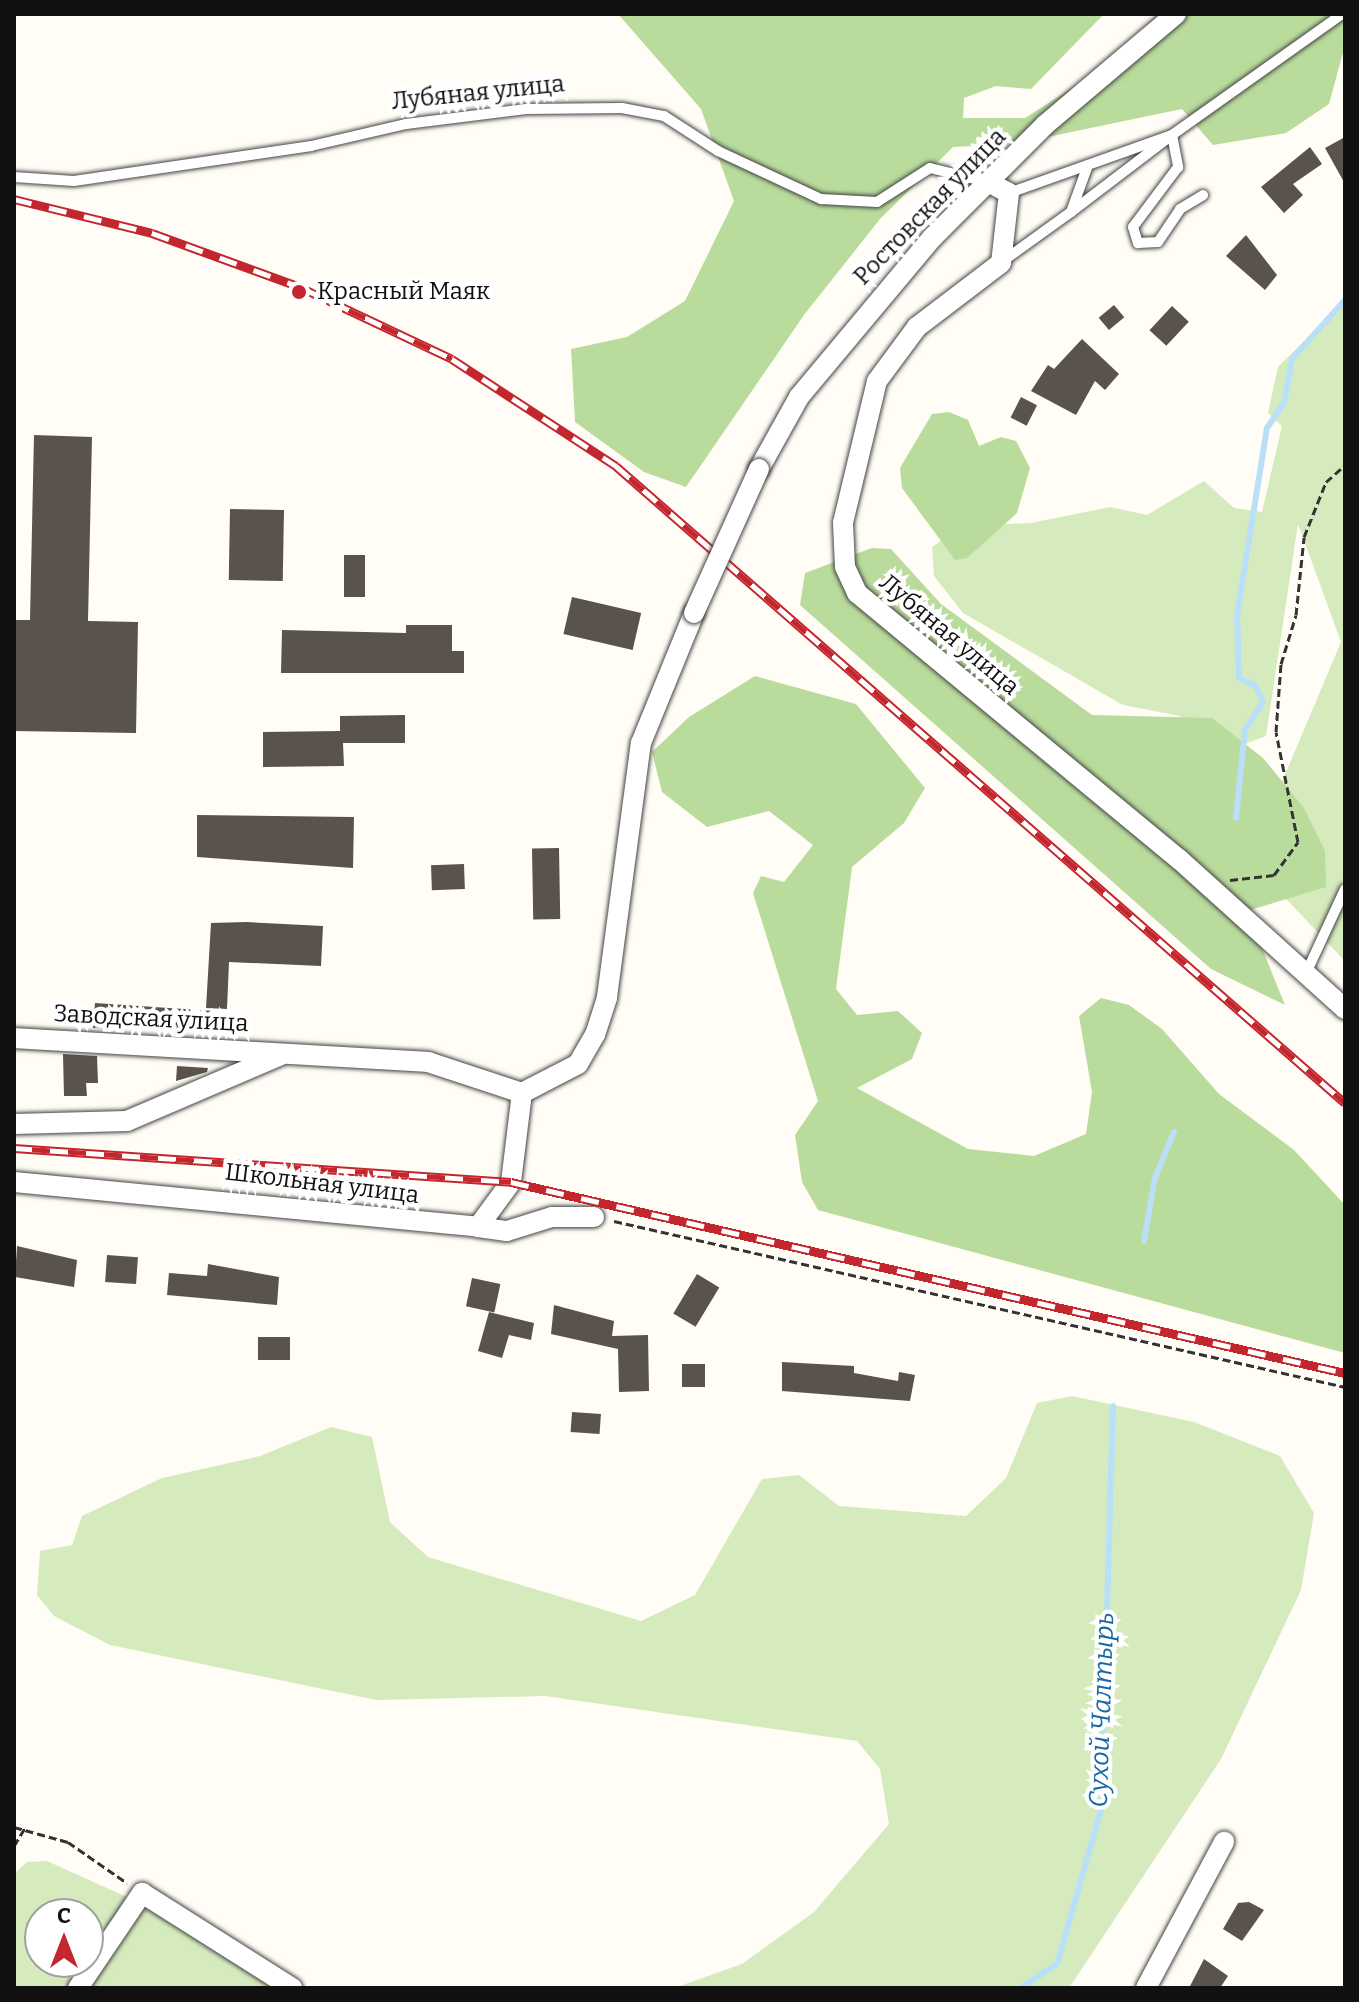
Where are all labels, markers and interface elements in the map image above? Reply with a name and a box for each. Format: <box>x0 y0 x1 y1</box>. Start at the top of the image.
street label: Лубяная улица <box>390 70 566 116</box>
street label: Ростовская улица <box>848 123 1012 291</box>
place label: Красный Маяк <box>317 278 490 306</box>
marker: Красный Маяк <box>288 281 310 303</box>
street label: Лубяная улица <box>873 568 1025 702</box>
street label: Заводская улица <box>53 1000 249 1038</box>
street label: Школьная улица <box>223 1158 421 1210</box>
water label: Сухой Чалтырь <box>1083 1612 1121 1808</box>
north arrow <box>24 1898 104 1978</box>
text: С <box>57 1902 71 1929</box>

